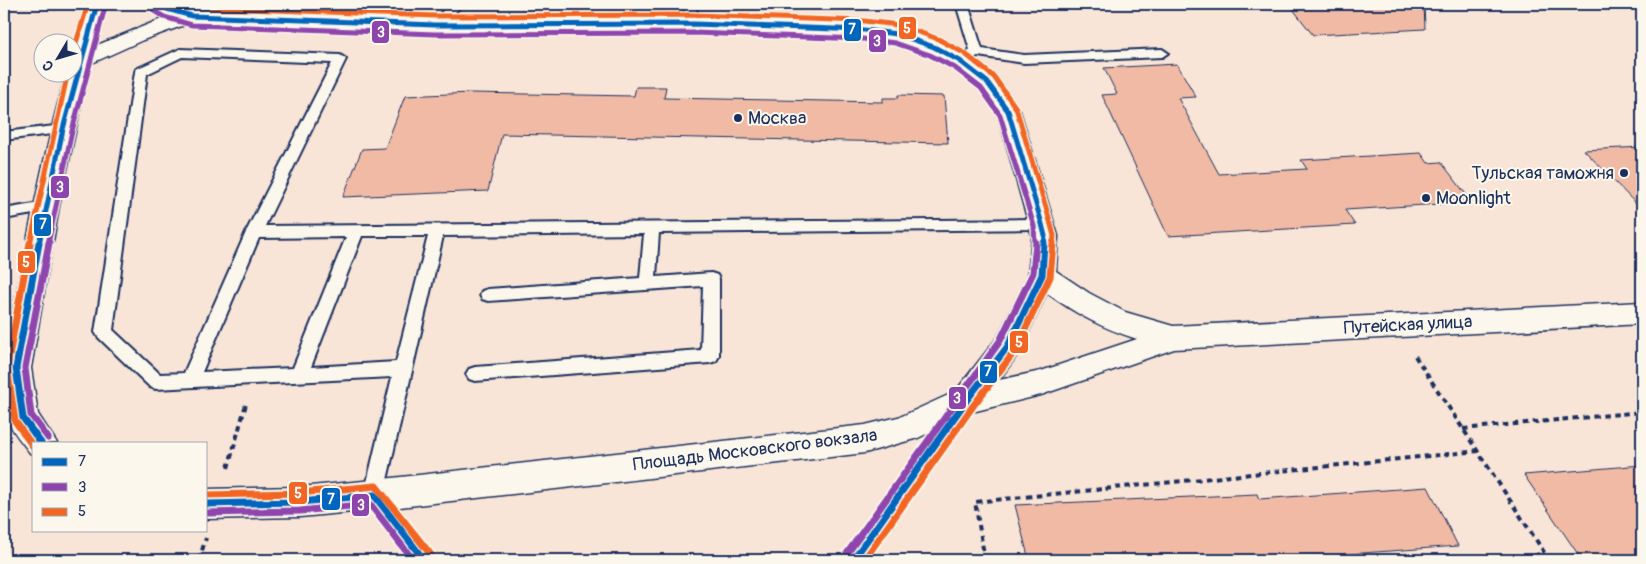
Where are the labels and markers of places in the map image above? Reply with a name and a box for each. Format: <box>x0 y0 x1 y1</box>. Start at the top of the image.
place label: Москва <box>748 107 806 130</box>
marker: Москва <box>732 112 744 124</box>
place label: Тульская таможня <box>1472 162 1614 185</box>
marker: Тульская таможня <box>1618 167 1630 179</box>
place label: Moonlight <box>1436 187 1511 210</box>
marker: Moonlight <box>1420 192 1432 204</box>

